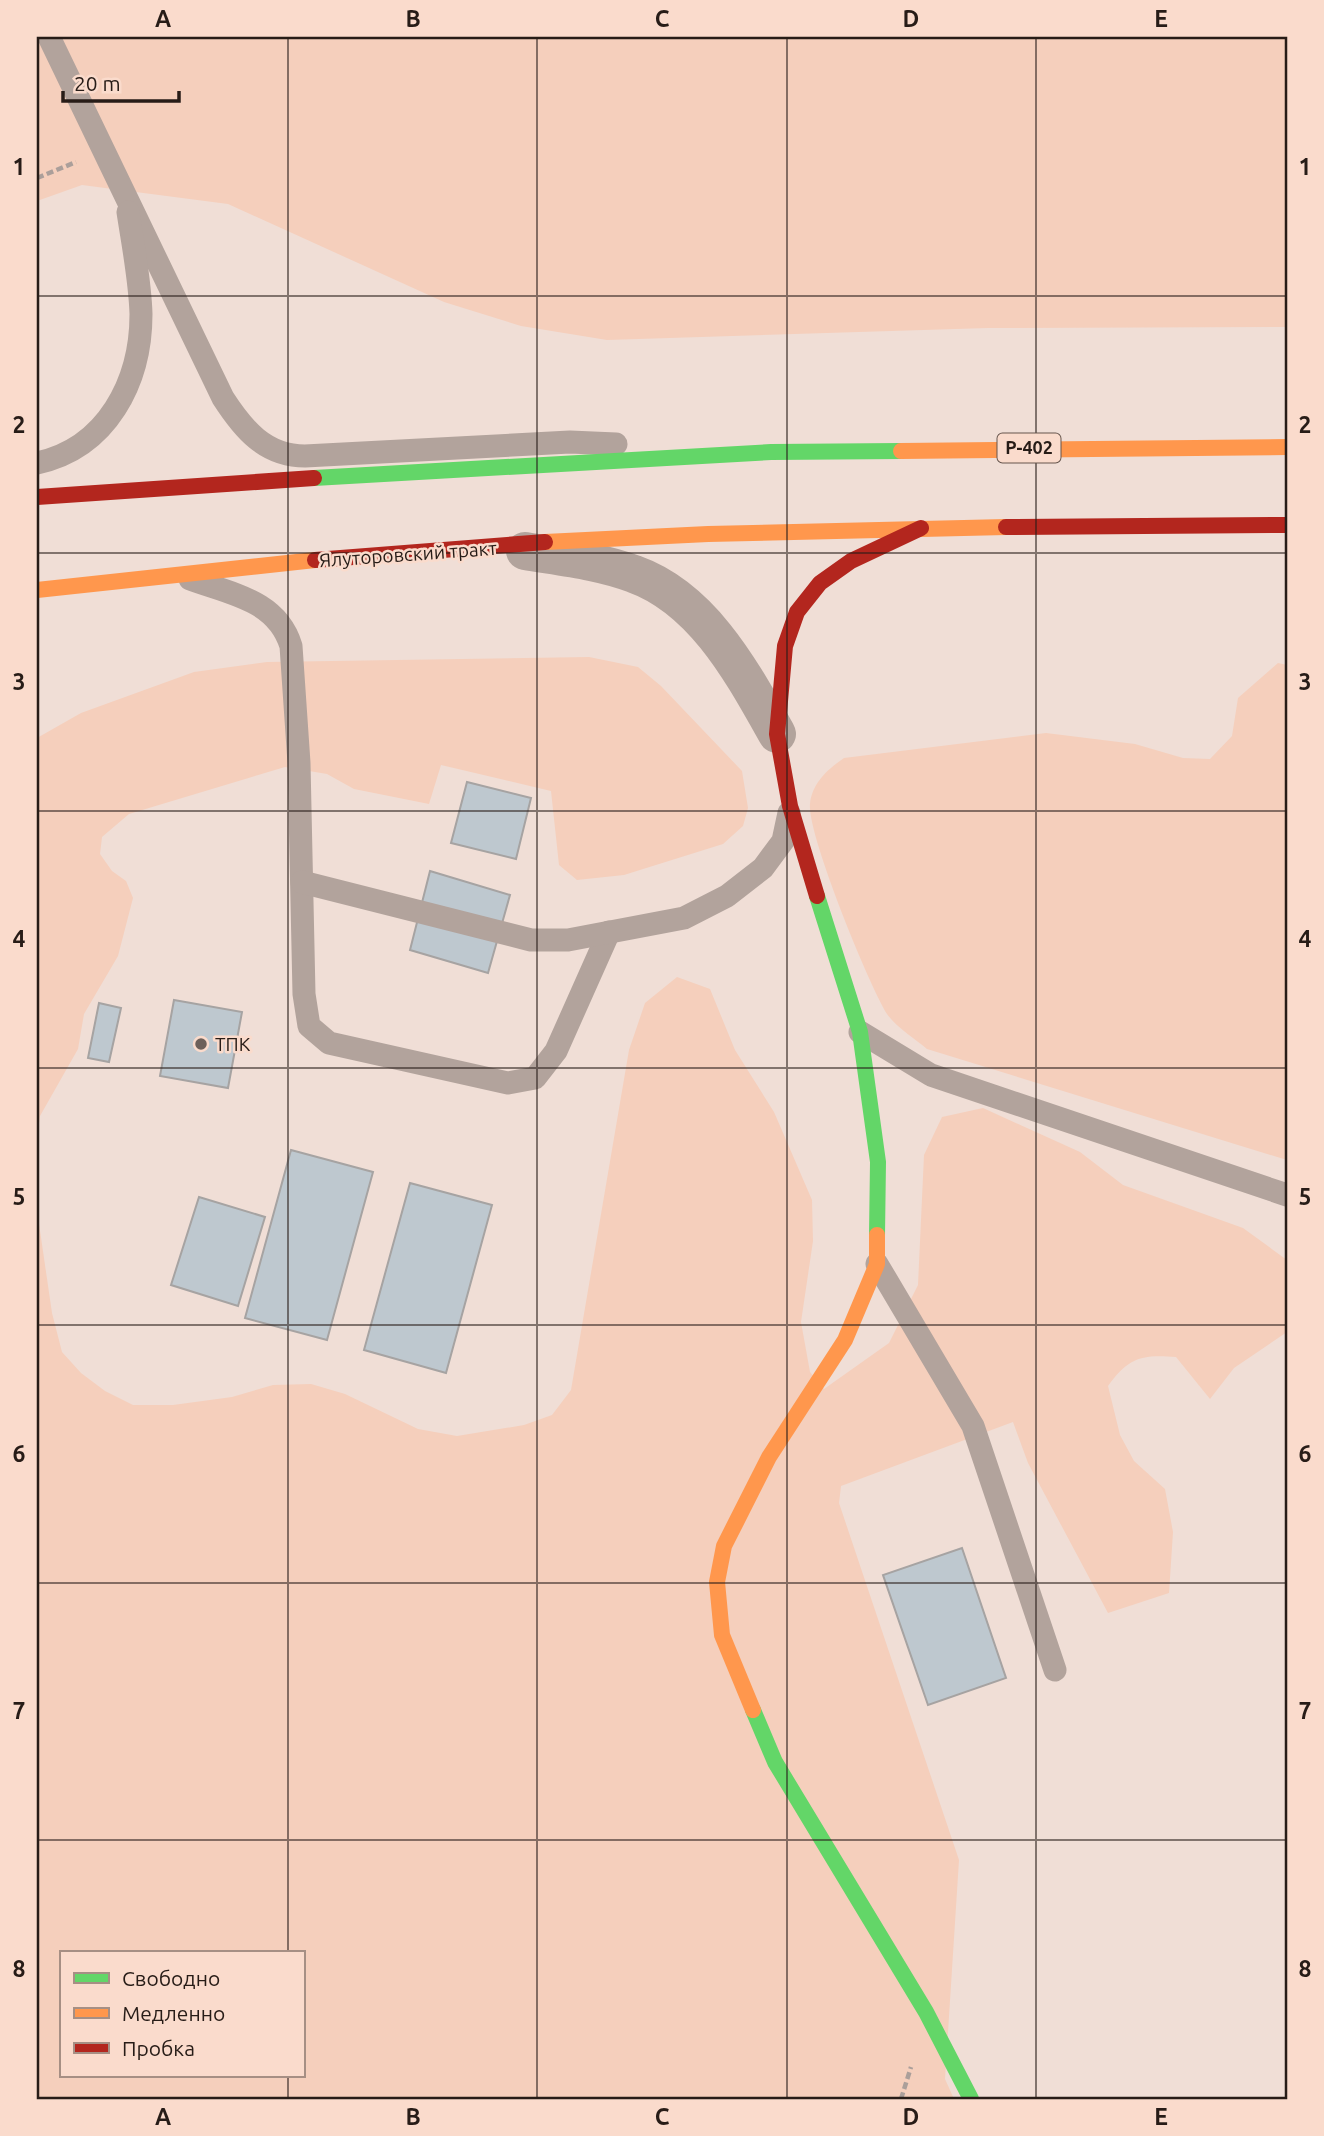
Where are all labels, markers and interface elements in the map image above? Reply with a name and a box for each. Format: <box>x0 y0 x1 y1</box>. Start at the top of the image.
text: A <box>155 6 171 31</box>
text: B <box>405 6 421 31</box>
text: C <box>655 6 670 31</box>
text: D <box>903 6 919 31</box>
text: E <box>1154 6 1168 31</box>
scale bar <box>63 60 178 104</box>
text: 20 m <box>74 71 121 95</box>
text: 1 <box>13 154 25 179</box>
text: 1 <box>1299 154 1311 179</box>
text: 2 <box>13 412 25 437</box>
text: 2 <box>1299 412 1311 437</box>
road number: Р-402 <box>998 434 1060 462</box>
street label: Ялуторовский тракт <box>319 537 498 571</box>
text: 3 <box>13 669 25 694</box>
text: 3 <box>1299 669 1311 694</box>
text: 4 <box>13 926 26 951</box>
text: 4 <box>1299 926 1312 951</box>
place label: ТПК <box>215 1033 251 1055</box>
marker: ТПК <box>193 1036 209 1052</box>
text: 5 <box>13 1184 25 1209</box>
text: 5 <box>1299 1184 1311 1209</box>
text: 6 <box>13 1441 26 1466</box>
text: 6 <box>1299 1441 1312 1466</box>
text: 7 <box>13 1698 25 1723</box>
text: 7 <box>1299 1698 1311 1723</box>
legend <box>60 1951 304 2076</box>
text: 8 <box>13 1956 25 1981</box>
text: 8 <box>1299 1956 1311 1981</box>
text: Свободно <box>122 1966 220 1990</box>
text: Медленно <box>122 2001 225 2025</box>
text: Пробка <box>122 2036 195 2060</box>
text: A <box>155 2104 171 2129</box>
text: B <box>405 2104 421 2129</box>
text: C <box>655 2104 670 2129</box>
text: D <box>903 2104 919 2129</box>
text: E <box>1154 2104 1168 2129</box>

